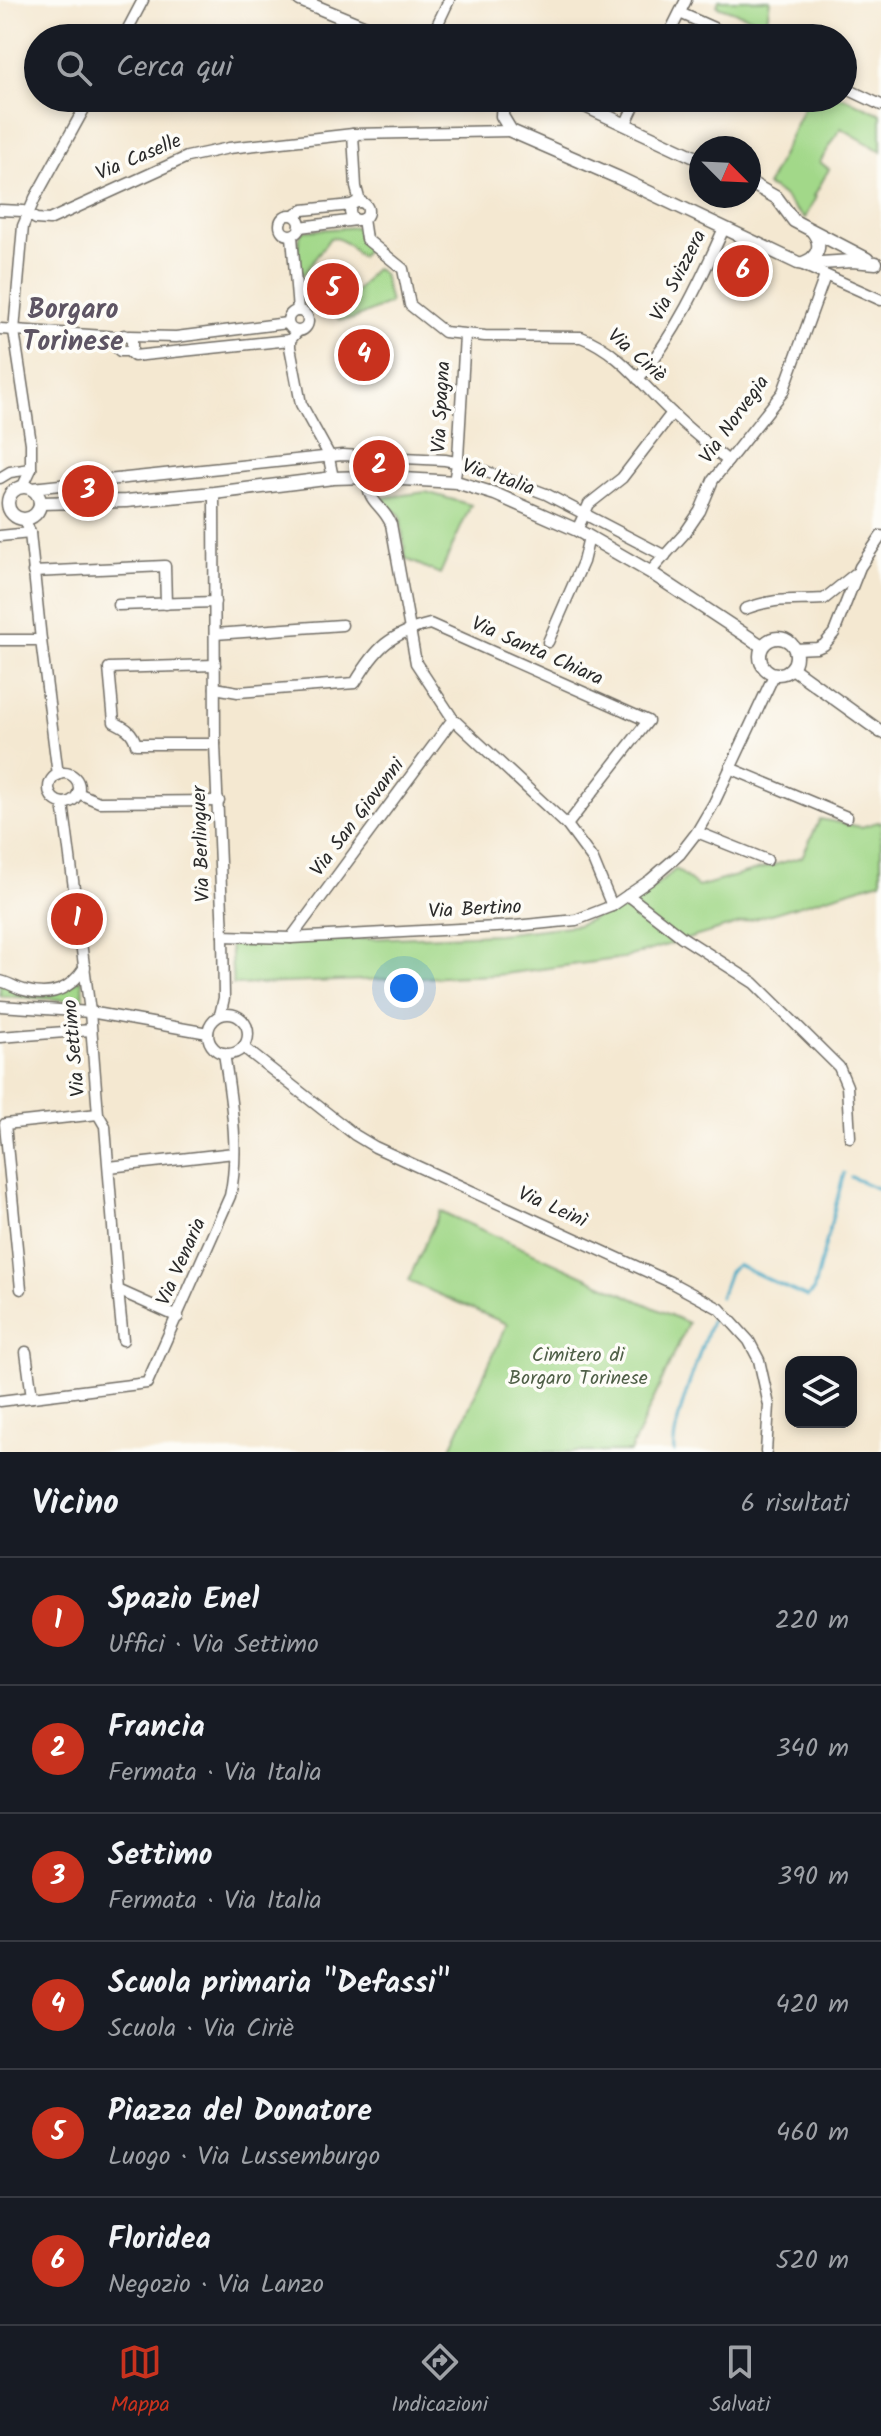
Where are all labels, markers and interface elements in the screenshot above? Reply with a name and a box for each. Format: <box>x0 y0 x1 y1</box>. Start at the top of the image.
search box <box>24 24 857 112</box>
text: Cerca qui <box>116 44 233 92</box>
icon: search <box>52 46 96 90</box>
street label: Via Caselle <box>91 126 187 190</box>
north arrow <box>689 136 761 208</box>
street label: Via Svizzera <box>642 225 716 327</box>
pin: 6 <box>717 241 769 301</box>
pin: 5 <box>307 259 359 319</box>
district label: Borgaro Torinese <box>22 288 124 365</box>
street label: Via Ciriè <box>599 321 673 391</box>
pin: 4 <box>338 325 390 385</box>
street label: Via Spagna <box>424 360 460 454</box>
street label: Via Norvegia <box>692 369 778 471</box>
pin: 2 <box>353 436 405 496</box>
street label: Via Italia <box>457 451 539 505</box>
pin: 3 <box>62 461 114 521</box>
street label: Via Santa Chiara <box>466 609 608 695</box>
street label: Via San Giovanni <box>303 751 414 884</box>
street label: Via Berlinguer <box>184 784 220 903</box>
pin: 1 <box>51 889 103 949</box>
street label: Via Bertino <box>428 892 522 928</box>
your location <box>384 968 424 1008</box>
street label: Via Settimo <box>55 998 95 1098</box>
street label: Via Leinì <box>512 1179 593 1238</box>
street label: Via Venaria <box>148 1213 216 1311</box>
park label: Cimitero di Borgaro Torinese <box>508 1340 648 1395</box>
map controls <box>785 1356 857 1428</box>
button: layers <box>785 1356 857 1428</box>
text: Vicino <box>32 1477 119 1531</box>
text: 6 risultati <box>741 1483 849 1525</box>
text: Spazio Enel <box>108 1576 259 1624</box>
text: 1 <box>54 1600 62 1642</box>
text: 220 m <box>775 1600 849 1642</box>
text: Uffici · Via Settimo <box>108 1624 319 1666</box>
text: Francia <box>108 1704 205 1752</box>
text: 2 <box>50 1728 66 1770</box>
text: 340 m <box>776 1728 849 1770</box>
text: Fermata · Via Italia <box>108 1752 322 1794</box>
text: Settimo <box>108 1832 212 1880</box>
text: 3 <box>51 1856 65 1898</box>
text: 390 m <box>777 1856 849 1898</box>
text: Fermata · Via Italia <box>108 1880 322 1922</box>
text: Scuola primaria "Defassi" <box>108 1960 450 2008</box>
text: 4 <box>51 1984 65 2026</box>
text: 420 m <box>775 1984 849 2026</box>
text: Scuola · Via Ciriè <box>108 2008 294 2050</box>
text: Piazza del Donatore <box>108 2088 372 2136</box>
text: 5 <box>51 2112 65 2154</box>
text: 460 m <box>776 2112 849 2154</box>
text: Luogo · Via Lussemburgo <box>108 2136 380 2178</box>
text: Floridea <box>108 2216 211 2264</box>
text: 6 <box>51 2240 65 2282</box>
text: 520 m <box>776 2240 849 2282</box>
text: Negozio · Via Lanzo <box>108 2264 324 2306</box>
tab: Mappa <box>111 2340 170 2423</box>
tab: Indicazioni <box>391 2340 488 2423</box>
tab: Salvati <box>710 2340 770 2423</box>

